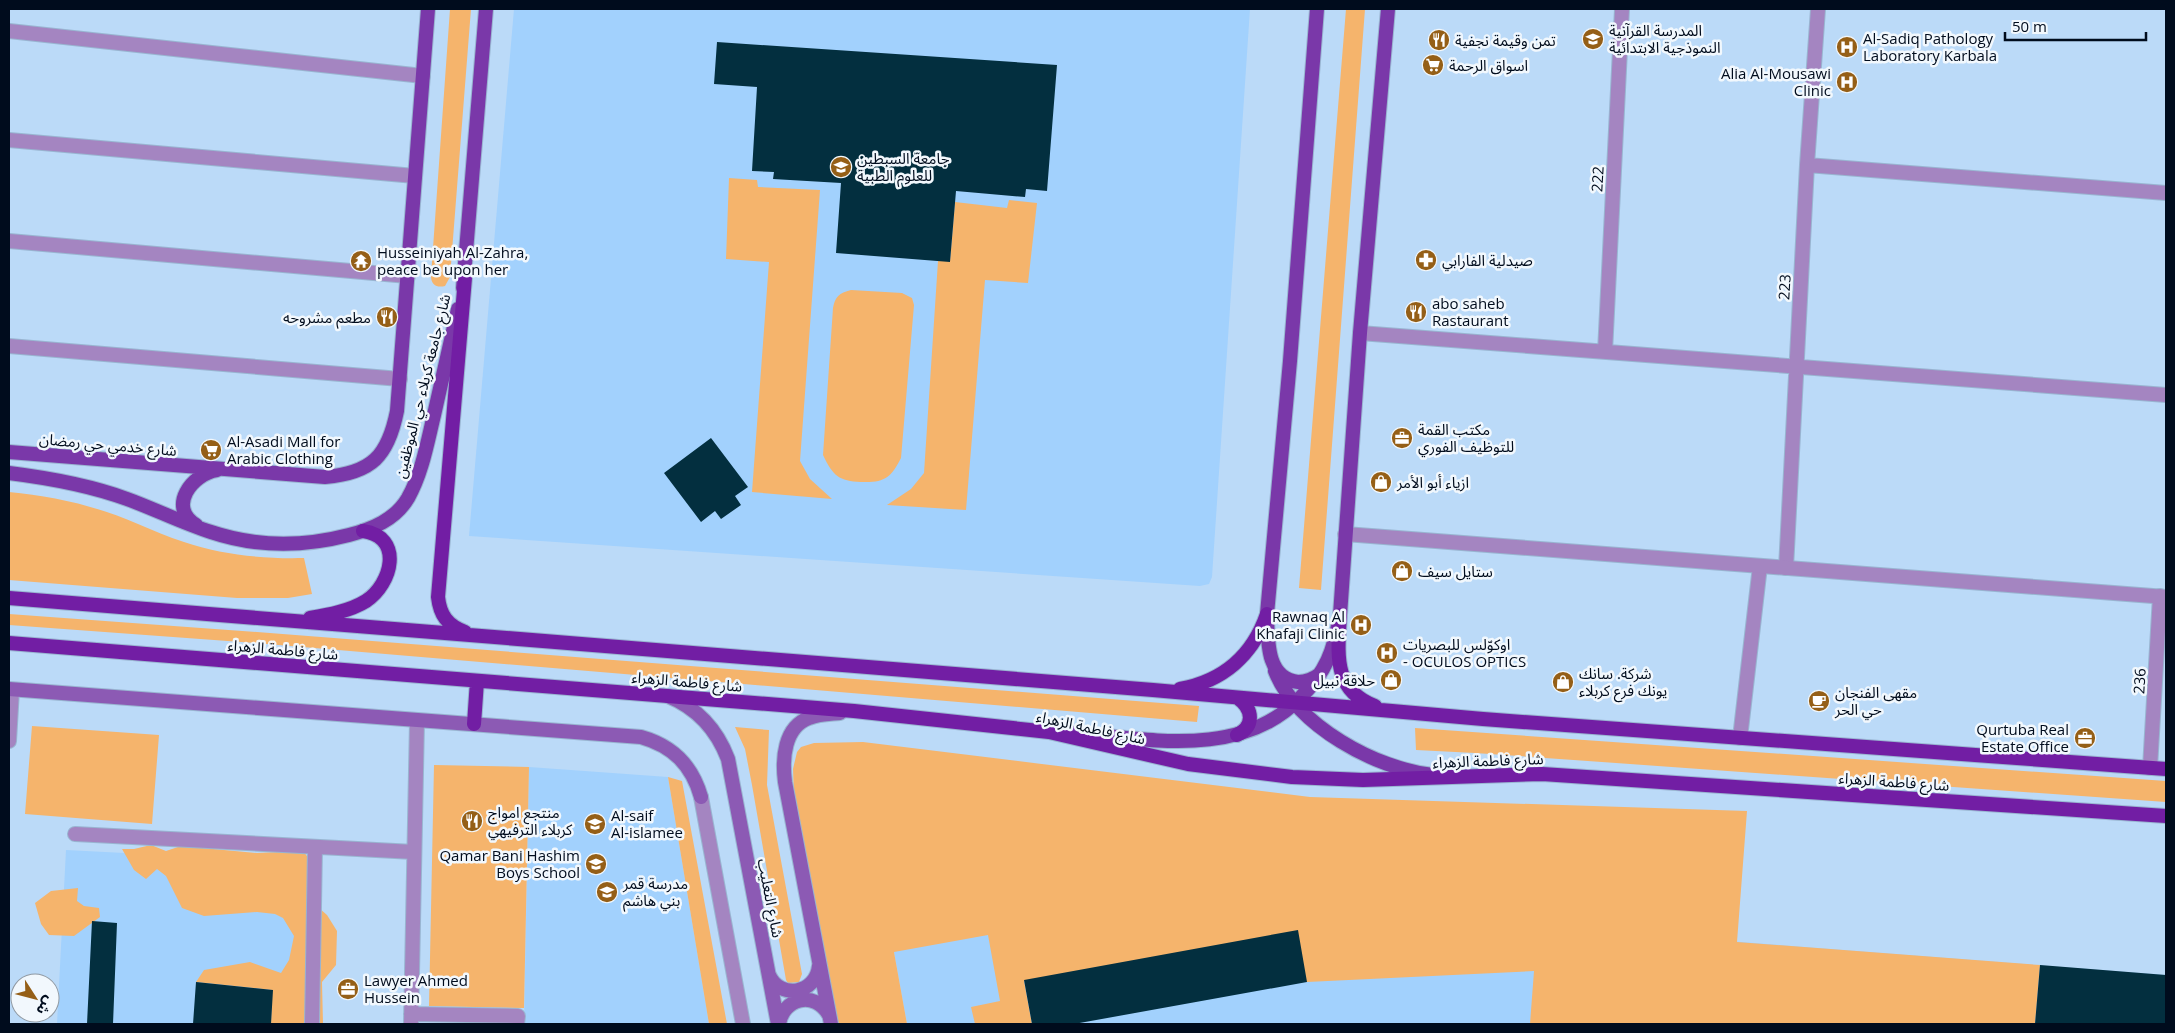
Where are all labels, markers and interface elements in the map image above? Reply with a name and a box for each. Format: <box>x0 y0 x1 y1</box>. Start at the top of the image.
scale bar <box>2005 10 2146 42</box>
text: 50 m <box>2012 16 2047 36</box>
place label: المدرسة القرآنية النموذجية الابتدائية <box>1609 20 1721 57</box>
school or university icon: المدرسة القرآنية النموذجية الابتدائية <box>1581 27 1605 51</box>
restaurant icon: تمن وقيمة نجفية <box>1427 28 1451 52</box>
place label: Al-Sadiq Pathology Laboratory Karbala <box>1863 28 1997 65</box>
place label: تمن وقيمة نجفية <box>1455 30 1556 50</box>
hospital icon: Al-Sadiq Pathology Laboratory Karbala <box>1835 35 1859 59</box>
supermarket icon: اسواق الرحمة <box>1421 53 1445 77</box>
place label: اسواق الرحمة <box>1449 55 1528 75</box>
place label: Alia Al-Mousawi Clinic <box>1721 63 1831 100</box>
hospital icon: Alia Al-Mousawi Clinic <box>1835 70 1859 94</box>
place label: جامعة السبطين للعلوم الطبية <box>857 148 950 187</box>
school or university icon: جامعة السبطين للعلوم الطبية <box>829 155 853 179</box>
street label: 222 <box>1586 166 1608 192</box>
place label: Husseiniyah Al-Zahra, peace be upon her <box>377 242 528 279</box>
pharmacy icon: صيدلية الفارابي <box>1414 248 1438 272</box>
temple icon: Husseiniyah Al-Zahra, peace be upon her <box>349 249 373 273</box>
place label: صيدلية الفارابي <box>1442 250 1533 272</box>
street label: 223 <box>1773 274 1795 300</box>
street label: شارع جامعة كربلاء حي الموظفين <box>389 292 458 481</box>
place label: abo saheb Rastaurant <box>1432 293 1509 330</box>
restaurant icon: abo saheb Rastaurant <box>1404 300 1428 324</box>
restaurant icon: مطعم مشروحه <box>375 305 399 329</box>
place label: مطعم مشروحه <box>283 307 371 329</box>
place label: مكتب القمة للتوظيف الفوري <box>1418 419 1514 458</box>
office icon: مكتب القمة للتوظيف الفوري <box>1390 426 1414 450</box>
street label: شارع خدمي حي رمضان <box>38 428 178 463</box>
place label: Al-Asadi Mall for Arabic Clothing <box>227 431 340 468</box>
supermarket icon: Al-Asadi Mall for Arabic Clothing <box>199 438 223 462</box>
shop icon: ازياء أبو الأمر <box>1369 470 1393 494</box>
place label: ازياء أبو الأمر <box>1396 472 1469 492</box>
shop icon: ستايل سيف <box>1390 559 1414 583</box>
place label: ستايل سيف <box>1418 561 1493 581</box>
place label: Rawnaq Al Khafaji Clinic <box>1256 606 1345 643</box>
hospital icon: Rawnaq Al Khafaji Clinic <box>1349 613 1373 637</box>
street label: شارع فاطمة الزهراء <box>227 634 339 667</box>
place label: اوكوّلس للبصريات - OCULOS OPTICS <box>1403 634 1526 671</box>
hospital icon: اوكوّلس للبصريات - OCULOS OPTICS <box>1375 641 1399 665</box>
place label: شركة. سانك يونك فرع كربلاء <box>1579 663 1667 703</box>
street label: شارع فاطمة الزهراء <box>631 666 743 699</box>
shop icon: حلاقة نبيل <box>1379 668 1403 692</box>
street label: 236 <box>2128 668 2150 694</box>
place label: حلاقة نبيل <box>1314 670 1375 690</box>
shop icon: شركة. سانك يونك فرع كربلاء <box>1551 670 1575 694</box>
place label: مقهى الفنجان حي الحر <box>1834 682 1917 721</box>
cafe icon: مقهى الفنجان حي الحر <box>1807 689 1831 713</box>
street label: شارع فاطمة الزهراء <box>1034 706 1148 751</box>
place label: Qurtuba Real Estate Office <box>1976 719 2069 756</box>
office icon: Qurtuba Real Estate Office <box>2073 726 2097 750</box>
street label: شارع فاطمة الزهراء <box>1432 748 1544 775</box>
street label: شارع فاطمة الزهراء <box>1838 767 1950 798</box>
place label: منتجع امواج كربلاء الترفيهي <box>488 802 573 841</box>
place label: Al-saif Al-islamee <box>611 805 683 842</box>
restaurant icon: منتجع امواج كربلاء الترفيهي <box>460 809 484 833</box>
school or university icon: Al-saif Al-islamee <box>583 812 607 836</box>
place label: Qamar Bani Hashim Boys School <box>439 845 580 882</box>
school or university icon: Qamar Bani Hashim Boys School <box>584 852 608 876</box>
street label: شارع التعليب <box>751 857 789 940</box>
place label: مدرسة قمر بني هاشم <box>622 873 688 912</box>
school or university icon: مدرسة قمر بني هاشم <box>595 880 619 904</box>
place label: Lawyer Ahmed Hussein <box>364 970 468 1007</box>
north arrow <box>10 973 60 1023</box>
office icon: Lawyer Ahmed Hussein <box>336 977 360 1001</box>
text: ش <box>33 993 59 1019</box>

